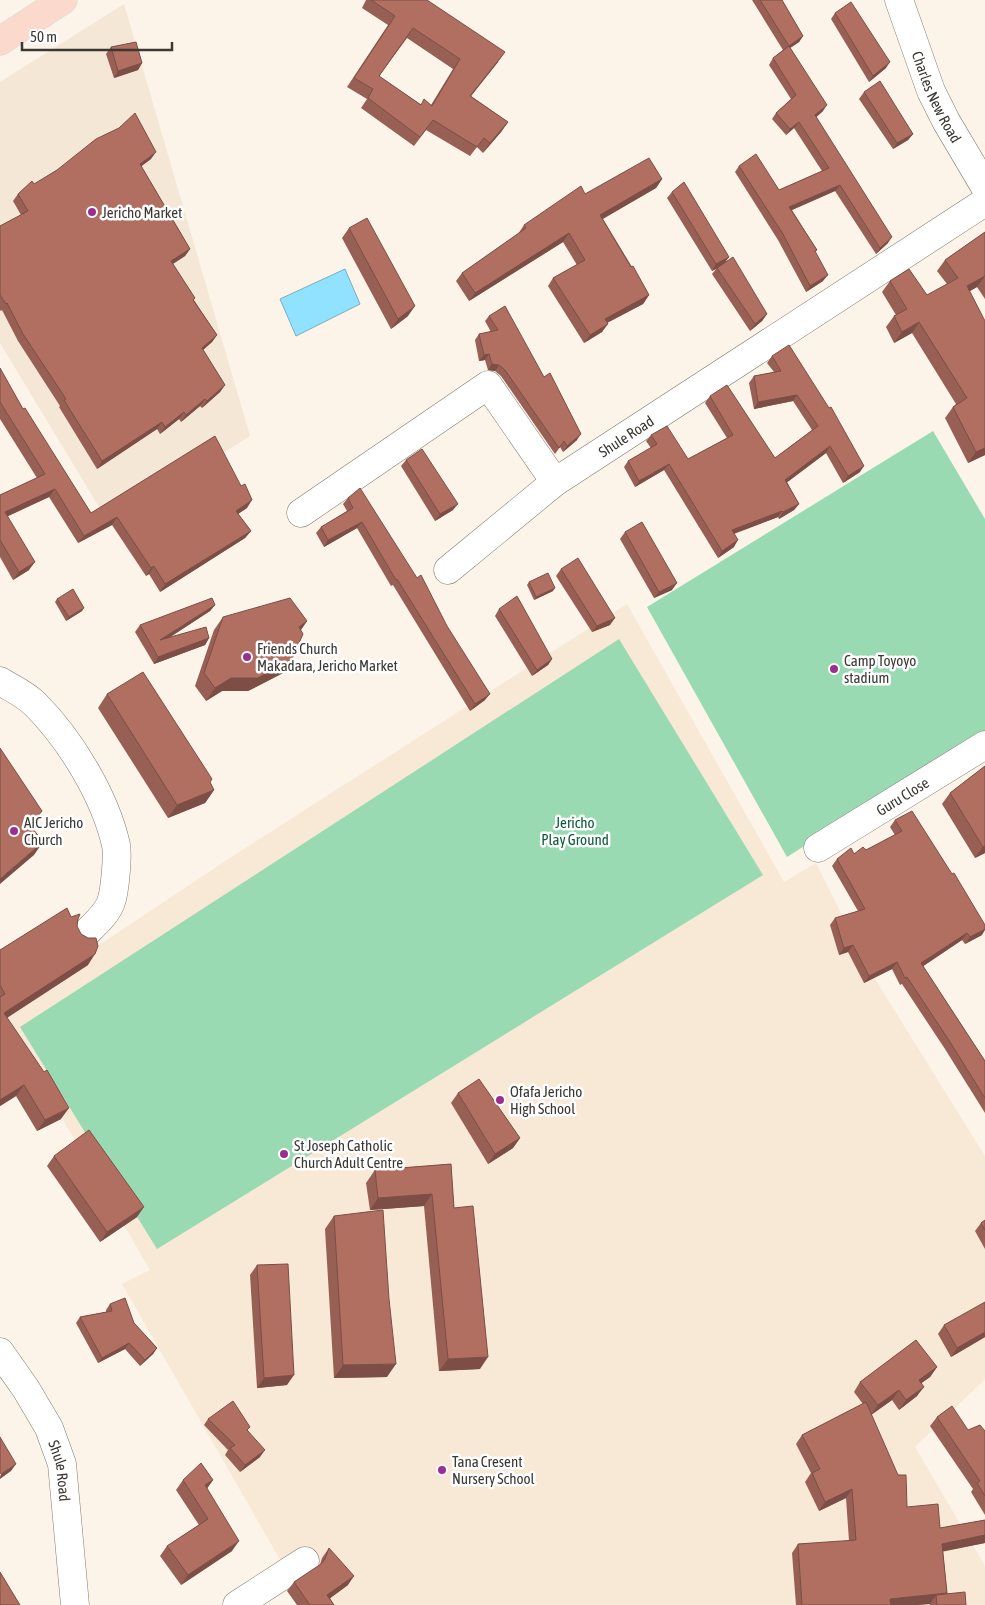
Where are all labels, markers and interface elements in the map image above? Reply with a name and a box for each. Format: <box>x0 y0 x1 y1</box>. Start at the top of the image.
scale bar <box>22 20 172 52</box>
text: 50 m <box>30 28 57 45</box>
street label: Charles New Road <box>909 49 965 145</box>
place label: Jericho Market <box>102 204 182 221</box>
marker: Jericho Market <box>86 206 98 218</box>
street label: Shule Road <box>595 412 657 460</box>
place label: Friends Church Makadara, Jericho Market <box>257 640 398 674</box>
marker: Friends Church Makadara, Jericho Market <box>241 651 253 663</box>
place label: Camp Toyoyo stadium <box>844 652 916 686</box>
marker: Camp Toyoyo stadium <box>828 663 840 675</box>
street label: Guru Close <box>873 773 932 819</box>
place label: AIC Jericho Church <box>24 814 83 848</box>
park label: Jericho Play Ground <box>541 814 609 848</box>
marker: AIC Jericho Church <box>8 825 20 837</box>
place label: Ofafa Jericho High School <box>510 1083 582 1117</box>
marker: Ofafa Jericho High School <box>494 1094 506 1106</box>
place label: St Joseph Catholic Church Adult Centre <box>294 1137 403 1171</box>
marker: St Joseph Catholic Church Adult Centre <box>278 1148 290 1160</box>
street label: Shule Road <box>46 1438 74 1502</box>
place label: Tana Cresent Nursery School <box>452 1453 535 1487</box>
marker: Tana Cresent Nursery School <box>436 1464 448 1476</box>

